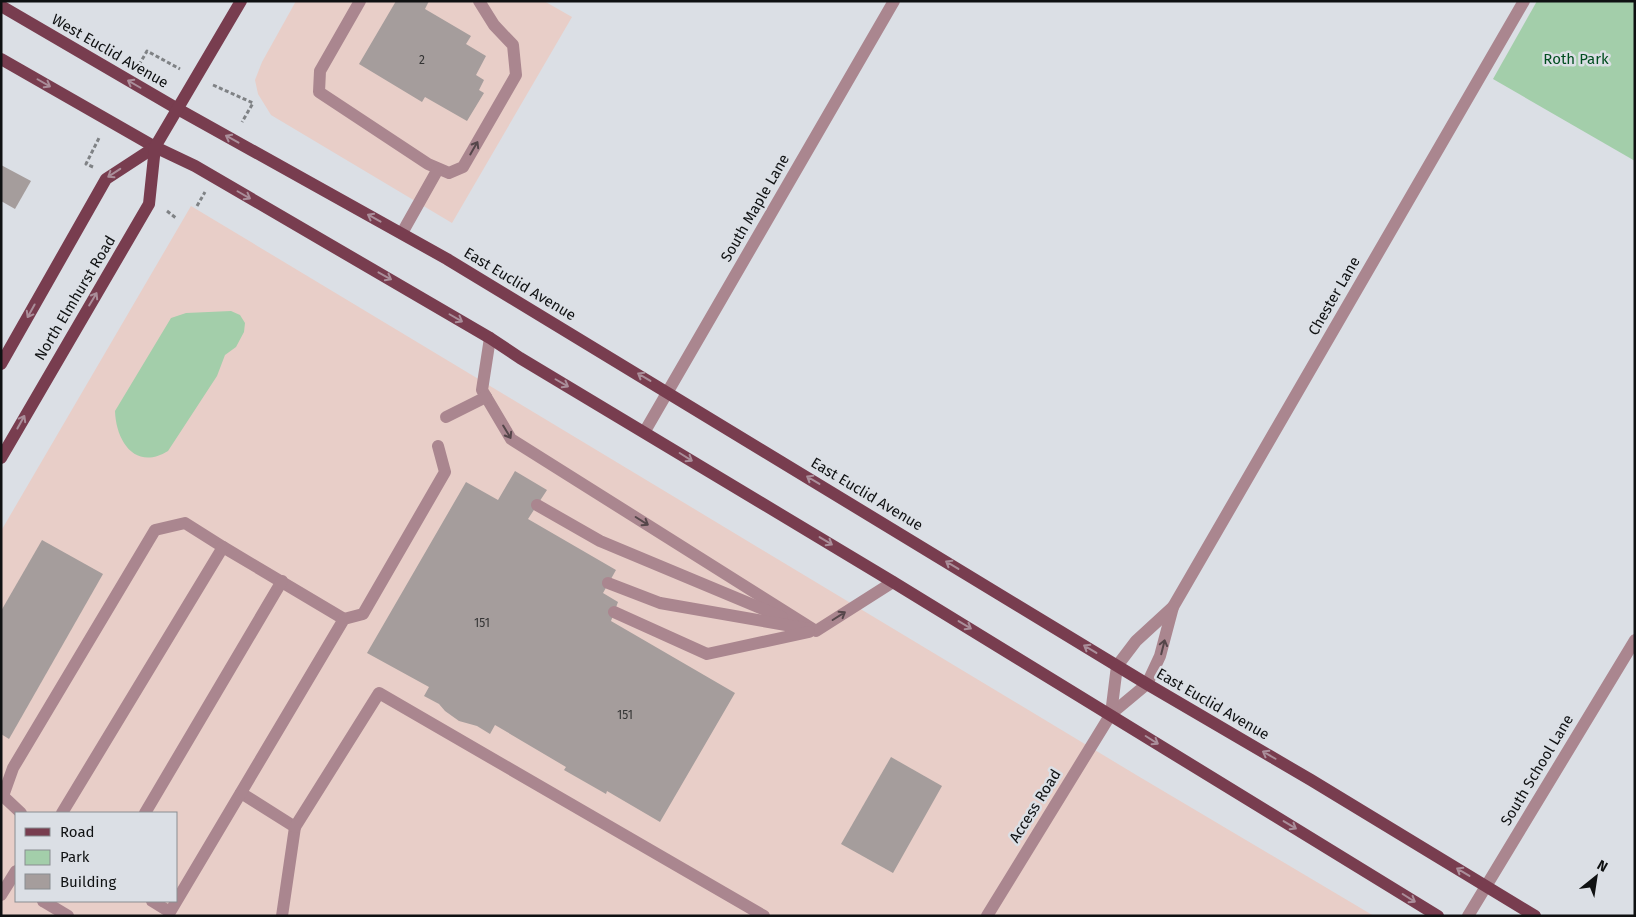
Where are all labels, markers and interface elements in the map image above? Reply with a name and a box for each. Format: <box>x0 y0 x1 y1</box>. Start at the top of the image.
street label: West Euclid Avenue <box>48 10 172 92</box>
park label: Roth Park <box>1543 50 1609 68</box>
house number: 2 <box>419 53 425 67</box>
one-way arrow <box>36 78 51 88</box>
one-way arrow <box>128 78 142 88</box>
one-way arrow <box>225 134 240 143</box>
one-way arrow <box>470 141 479 156</box>
street label: South Maple Lane <box>717 151 793 265</box>
one-way arrow <box>108 169 122 179</box>
one-way arrow <box>237 190 251 200</box>
one-way arrow <box>367 213 382 222</box>
street label: North Elmhurst Road <box>31 232 119 364</box>
street label: East Euclid Avenue <box>461 244 579 324</box>
street label: Chester Lane <box>1304 253 1364 339</box>
one-way arrow <box>377 272 391 282</box>
one-way arrow <box>89 292 99 306</box>
one-way arrow <box>26 304 36 319</box>
one-way arrow <box>449 313 463 323</box>
one-way arrow <box>637 372 651 383</box>
one-way arrow <box>555 378 570 388</box>
one-way arrow <box>17 415 27 430</box>
one-way arrow <box>502 425 512 439</box>
one-way arrow <box>679 452 693 462</box>
street label: East Euclid Avenue <box>808 454 926 534</box>
one-way arrow <box>806 475 820 485</box>
one-way arrow <box>634 517 648 527</box>
one-way arrow <box>818 537 832 547</box>
one-way arrow <box>945 559 959 569</box>
one-way arrow <box>831 611 845 621</box>
house number: 151 <box>474 616 490 630</box>
one-way arrow <box>957 621 971 631</box>
one-way arrow <box>1158 639 1168 655</box>
one-way arrow <box>1084 644 1098 654</box>
street label: East Euclid Avenue <box>1153 664 1273 744</box>
house number: 151 <box>617 708 633 722</box>
street label: South School Lane <box>1497 711 1577 829</box>
one-way arrow <box>1145 735 1159 745</box>
one-way arrow <box>1262 750 1276 760</box>
street label: Access Road <box>1005 766 1065 846</box>
legend <box>15 812 178 902</box>
one-way arrow <box>1283 821 1297 831</box>
text: Road <box>60 823 95 841</box>
text: Park <box>60 848 90 866</box>
north arrow <box>1571 852 1621 902</box>
text: N <box>1594 856 1611 876</box>
one-way arrow <box>1457 867 1471 877</box>
text: Building <box>60 873 116 891</box>
one-way arrow <box>1402 893 1416 904</box>

